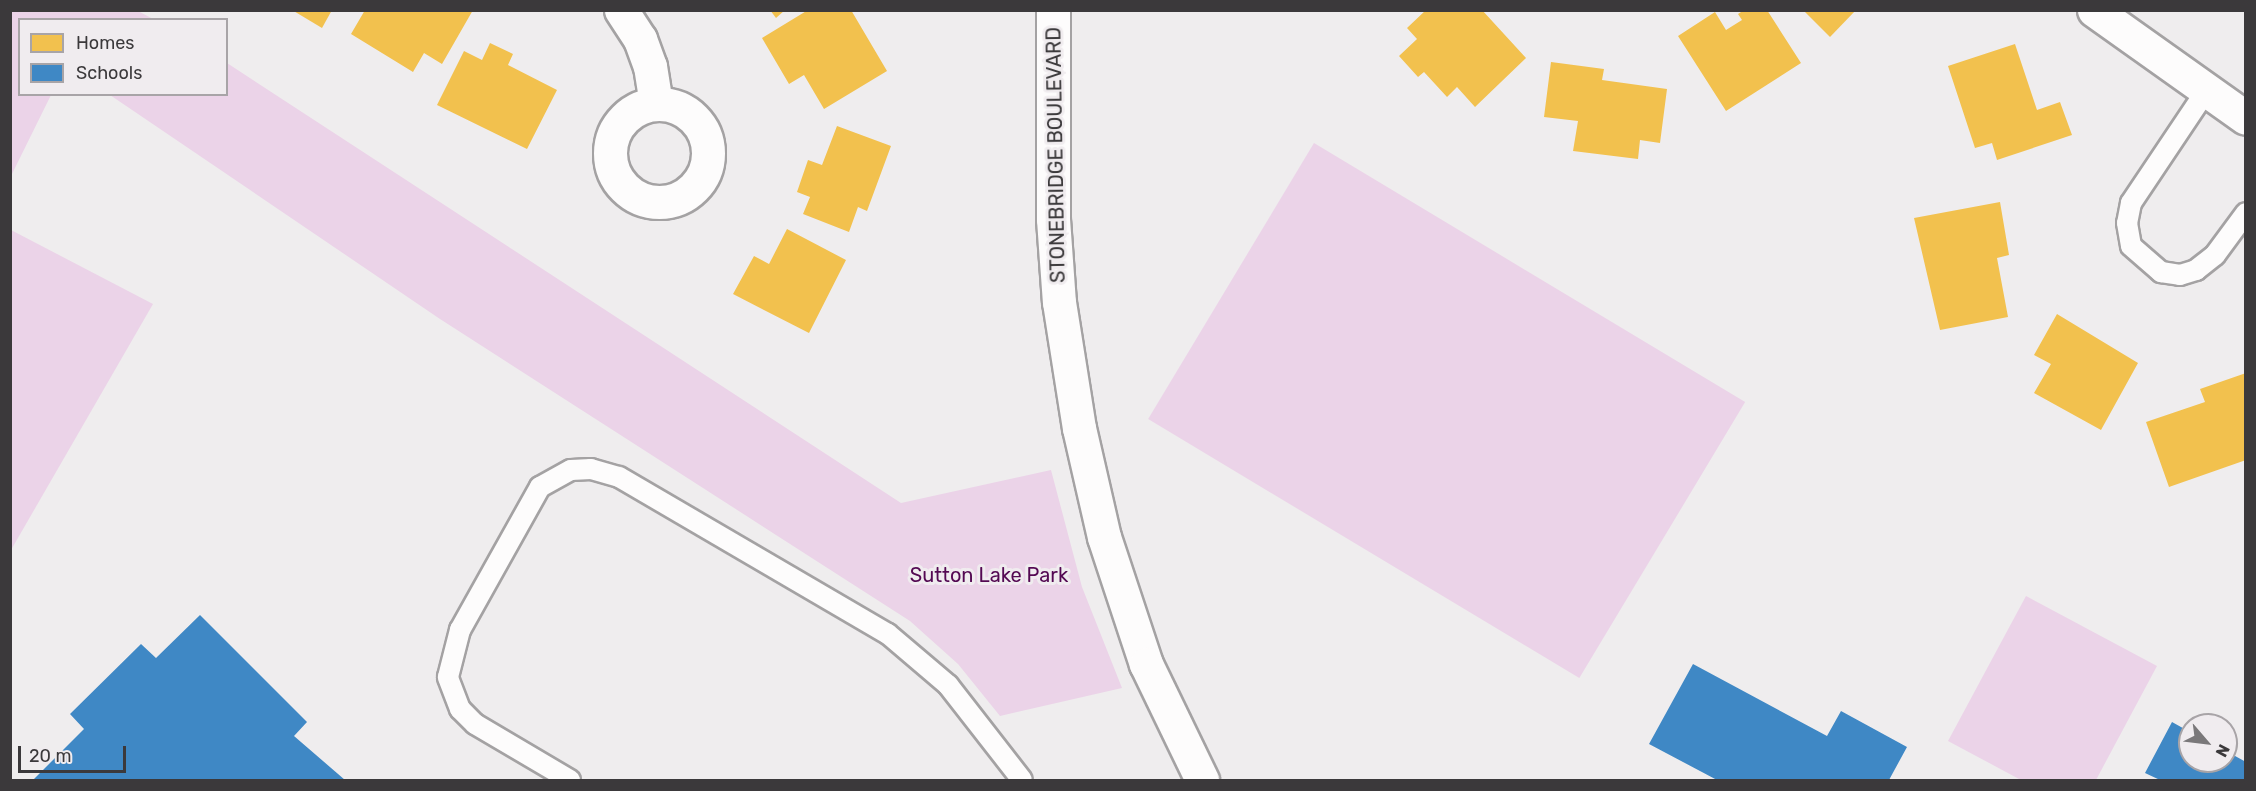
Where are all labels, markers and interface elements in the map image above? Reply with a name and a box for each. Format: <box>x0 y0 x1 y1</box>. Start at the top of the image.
legend <box>18 18 228 96</box>
street label: STONEBRIDGE BOULEVARD <box>1042 27 1070 283</box>
text: Homes <box>76 32 134 54</box>
text: Schools <box>76 62 142 84</box>
park label: Sutton Lake Park <box>910 563 1068 587</box>
north arrow <box>2178 713 2238 773</box>
scale bar <box>21 734 129 772</box>
text: N <box>2211 741 2234 760</box>
text: 20 m <box>29 745 71 767</box>

